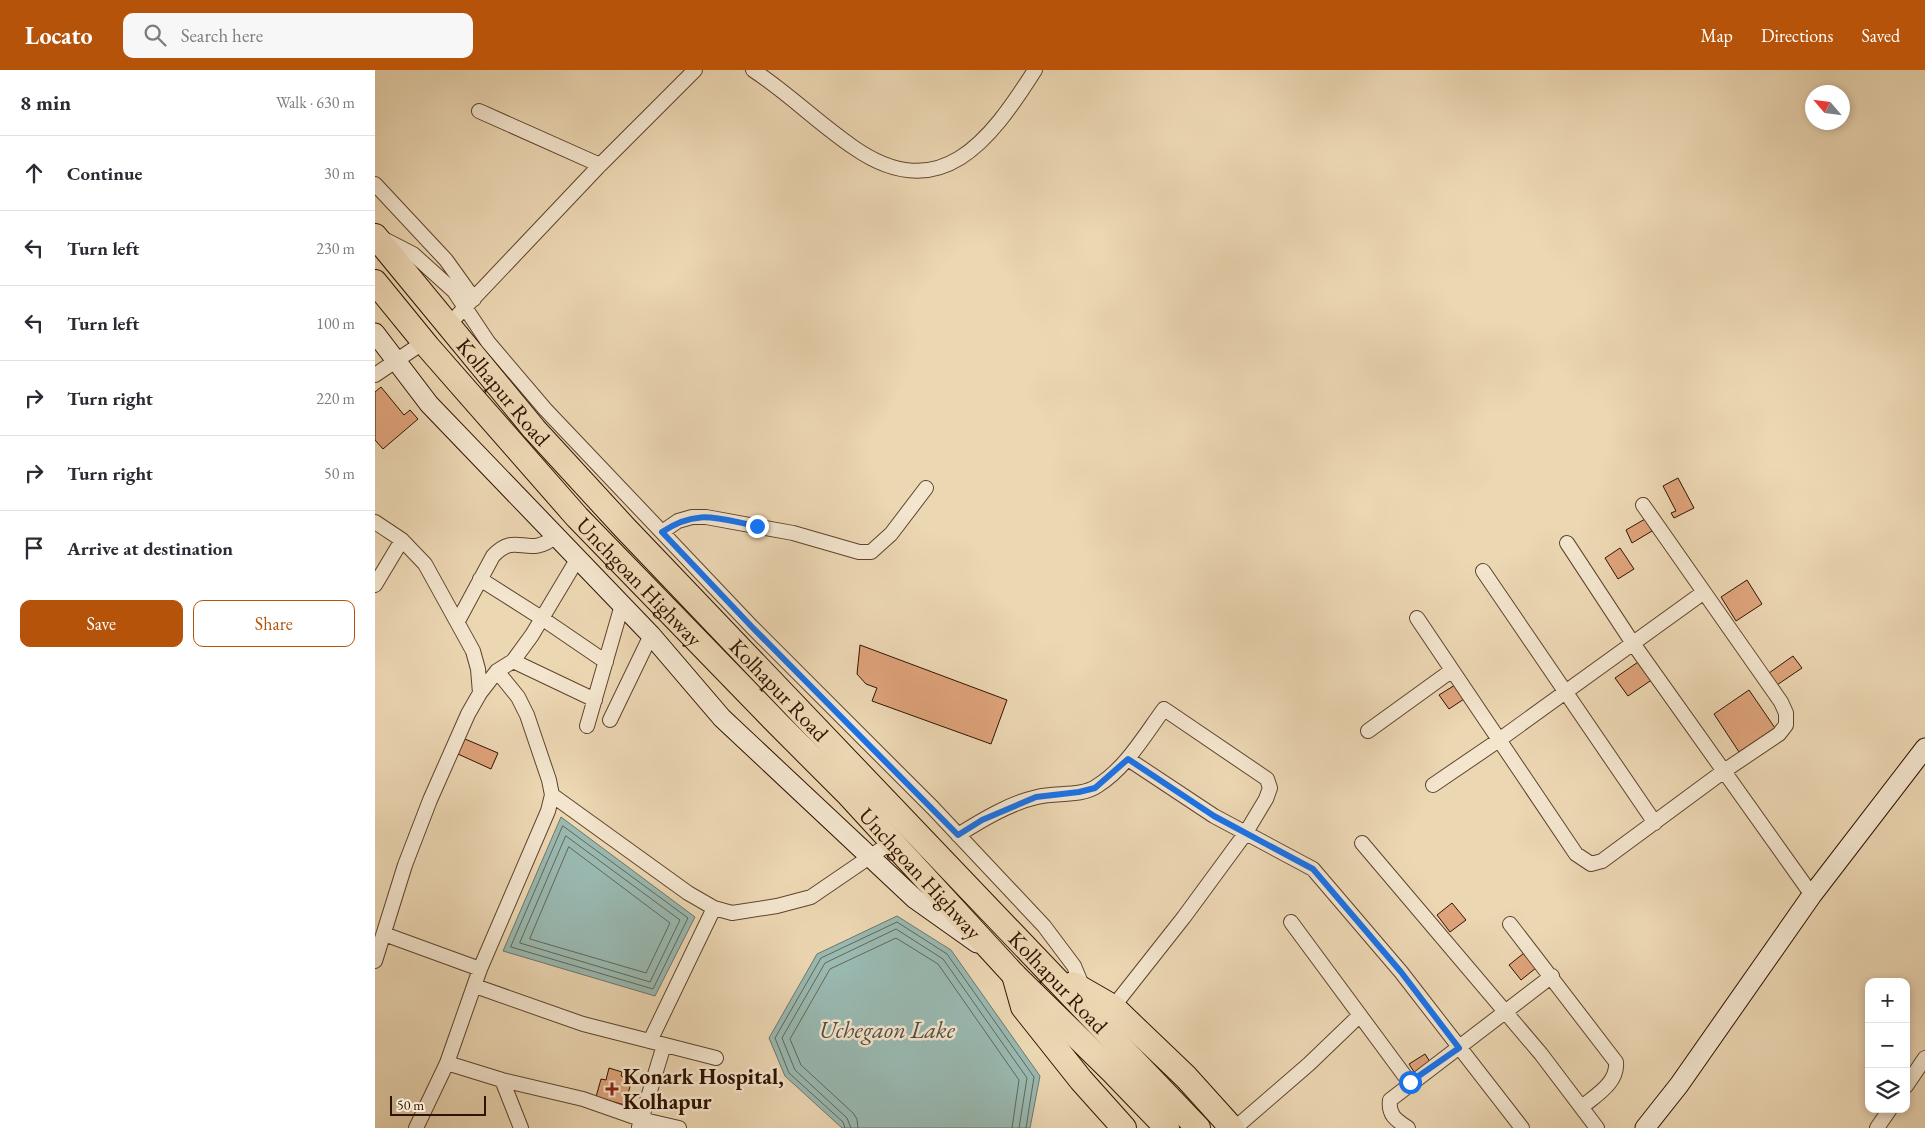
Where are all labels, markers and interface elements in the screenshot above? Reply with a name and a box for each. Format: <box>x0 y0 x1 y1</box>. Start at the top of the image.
search box <box>123 13 473 58</box>
text: Locato <box>25 20 93 51</box>
icon: search <box>141 21 169 49</box>
text: Search here <box>181 23 263 48</box>
text: Map <box>1701 24 1733 47</box>
text: Directions <box>1761 24 1833 47</box>
text: Saved <box>1861 24 1900 47</box>
north arrow <box>1805 85 1850 130</box>
text: 8 min <box>20 89 71 116</box>
text: Walk · 630 m <box>276 92 355 113</box>
icon: ahead <box>20 159 48 187</box>
text: Continue <box>67 161 142 186</box>
text: 30 m <box>324 163 355 184</box>
icon: left <box>20 234 48 262</box>
text: Turn left <box>67 236 139 261</box>
text: 230 m <box>316 238 355 259</box>
icon: left <box>20 309 48 337</box>
text: Turn left <box>67 311 139 336</box>
text: 100 m <box>316 313 355 334</box>
street label: Kolhapur Road <box>450 332 557 453</box>
icon: right <box>20 384 48 412</box>
text: Turn right <box>67 386 153 411</box>
text: 220 m <box>316 388 355 409</box>
icon: right <box>20 459 48 487</box>
text: Turn right <box>67 461 153 486</box>
text: 50 m <box>324 463 355 484</box>
street label: Unchgoan Highway <box>570 511 709 653</box>
route end <box>746 515 769 538</box>
icon: arrive <box>20 534 48 562</box>
text: Arrive at destination <box>67 536 233 561</box>
button: Save <box>20 600 183 647</box>
button: Share <box>193 600 355 647</box>
street label: Kolhapur Road <box>723 632 836 748</box>
street label: Unchgoan Highway <box>852 801 989 946</box>
street label: Kolhapur Road <box>1002 924 1115 1040</box>
map controls <box>1865 978 1910 1113</box>
button: + <box>1865 978 1910 1023</box>
water label: Uchegaon Lake <box>819 1014 956 1045</box>
button: − <box>1865 1023 1910 1068</box>
place label: Konark Hospital, Kolhapur <box>623 1062 784 1116</box>
button: layers <box>1865 1068 1910 1113</box>
route start <box>1399 1071 1422 1094</box>
marker: Konark Hospital, Kolhapur <box>605 1082 619 1096</box>
scale bar <box>390 1093 486 1116</box>
text: 50 m <box>397 1096 424 1114</box>

